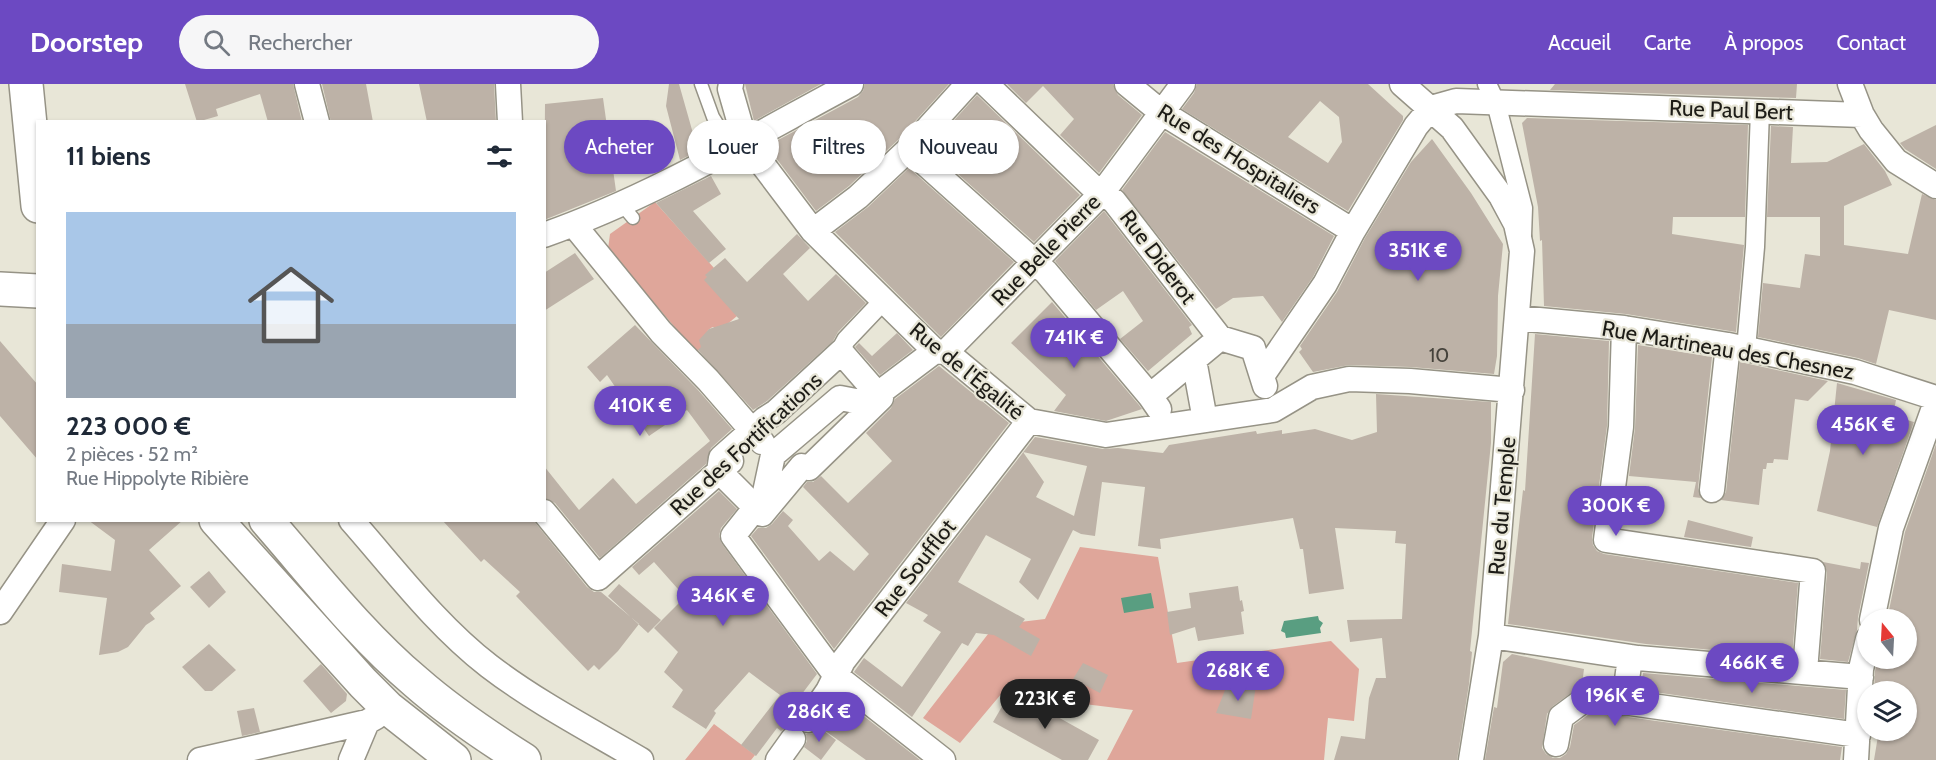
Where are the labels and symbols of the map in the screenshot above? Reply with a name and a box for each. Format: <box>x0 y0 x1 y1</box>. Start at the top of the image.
street label: Rue Paul Bert <box>1669 94 1794 126</box>
street label: Rue des Hospitaliers <box>1153 98 1325 220</box>
street label: Rue Belle Pierre <box>986 189 1106 311</box>
street label: Rue Diderot <box>1114 205 1202 310</box>
pin: 351K € <box>1369 231 1467 282</box>
street label: Rue Martineau des Chesnez <box>1600 314 1856 386</box>
street label: Rue de l'Égalité <box>904 317 1030 425</box>
pin: 741K € <box>1025 318 1123 369</box>
house number: 10 <box>1429 343 1449 367</box>
street label: Rue des Fortifications <box>664 367 828 521</box>
pin: 410K € <box>591 386 689 437</box>
pin: 456K € <box>1814 405 1912 456</box>
street label: Rue du Temple <box>1483 436 1521 576</box>
pin: 300K € <box>1567 486 1665 537</box>
street label: Rue Soufflot <box>869 513 962 622</box>
pin: 346K € <box>674 576 772 627</box>
north arrow <box>1857 609 1917 669</box>
pin: 466K € <box>1703 643 1801 694</box>
pin: 268K € <box>1189 651 1287 702</box>
pin: 196K € <box>1566 676 1664 727</box>
pin: 223K € <box>996 679 1094 730</box>
pin: 286K € <box>770 692 868 743</box>

